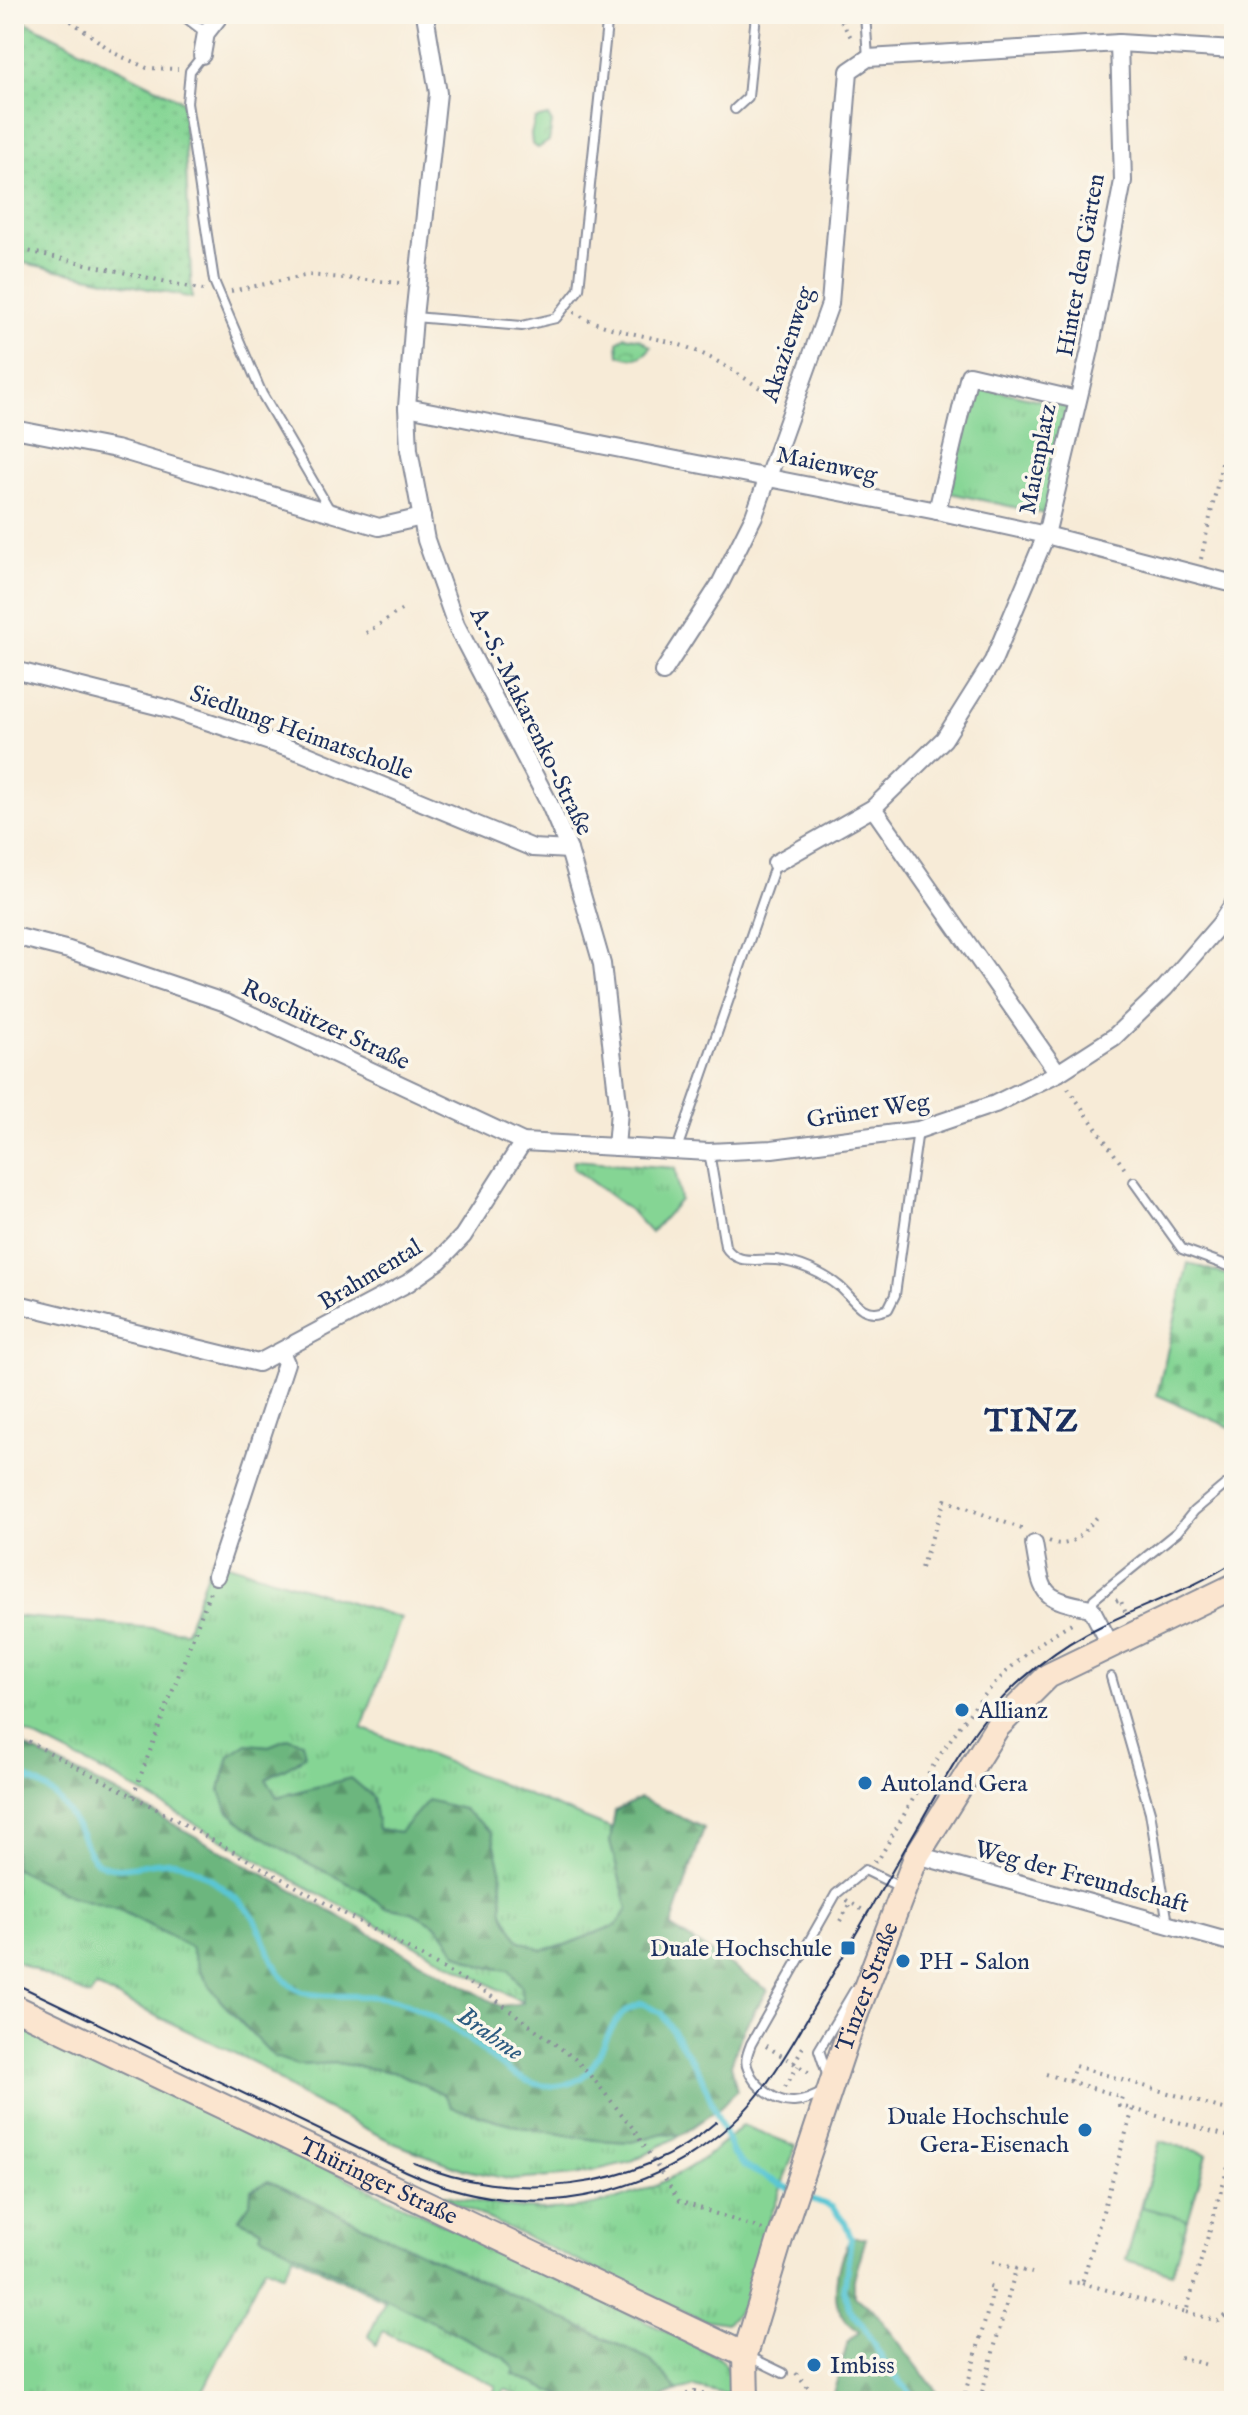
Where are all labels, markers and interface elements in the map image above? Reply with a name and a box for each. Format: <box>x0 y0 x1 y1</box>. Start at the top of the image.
street label: Hinter den Gärten <box>1050 171 1113 359</box>
street label: Akazienweg <box>755 282 822 407</box>
street label: Maienplatz <box>1013 401 1064 517</box>
street label: Maienweg <box>773 440 881 491</box>
street label: A.-S.-Makarenko-Straße <box>461 602 599 841</box>
street label: Siedlung Heimatscholle <box>186 679 417 788</box>
street label: Roschützer Straße <box>236 973 415 1078</box>
street label: Grüner Weg <box>805 1086 933 1136</box>
street label: Brahmental <box>313 1232 428 1318</box>
district label: TINZ <box>983 1402 1080 1443</box>
place label: Allianz <box>977 1696 1048 1727</box>
marker: Allianz <box>953 1701 971 1719</box>
place label: Autoland Gera <box>880 1769 1028 1800</box>
marker: Autoland Gera <box>856 1774 874 1792</box>
street label: Weg der Freundschaft <box>971 1834 1192 1921</box>
street label: Tinzer Straße <box>830 1918 907 2056</box>
place label: Duale Hochschule <box>650 1934 832 1965</box>
marker: Duale Hochschule <box>839 1939 857 1957</box>
place label: PH - Salon <box>919 1947 1030 1978</box>
marker: PH - Salon <box>894 1952 912 1970</box>
water label: Brahme <box>450 2000 530 2069</box>
place label: Duale Hochschule Gera-Eisenach <box>887 2102 1069 2161</box>
marker: Duale Hochschule Gera-Eisenach <box>1076 2121 1094 2139</box>
street label: Thüringer Straße <box>294 2131 462 2233</box>
place label: Imbiss <box>830 2351 895 2382</box>
marker: Imbiss <box>805 2356 823 2374</box>

